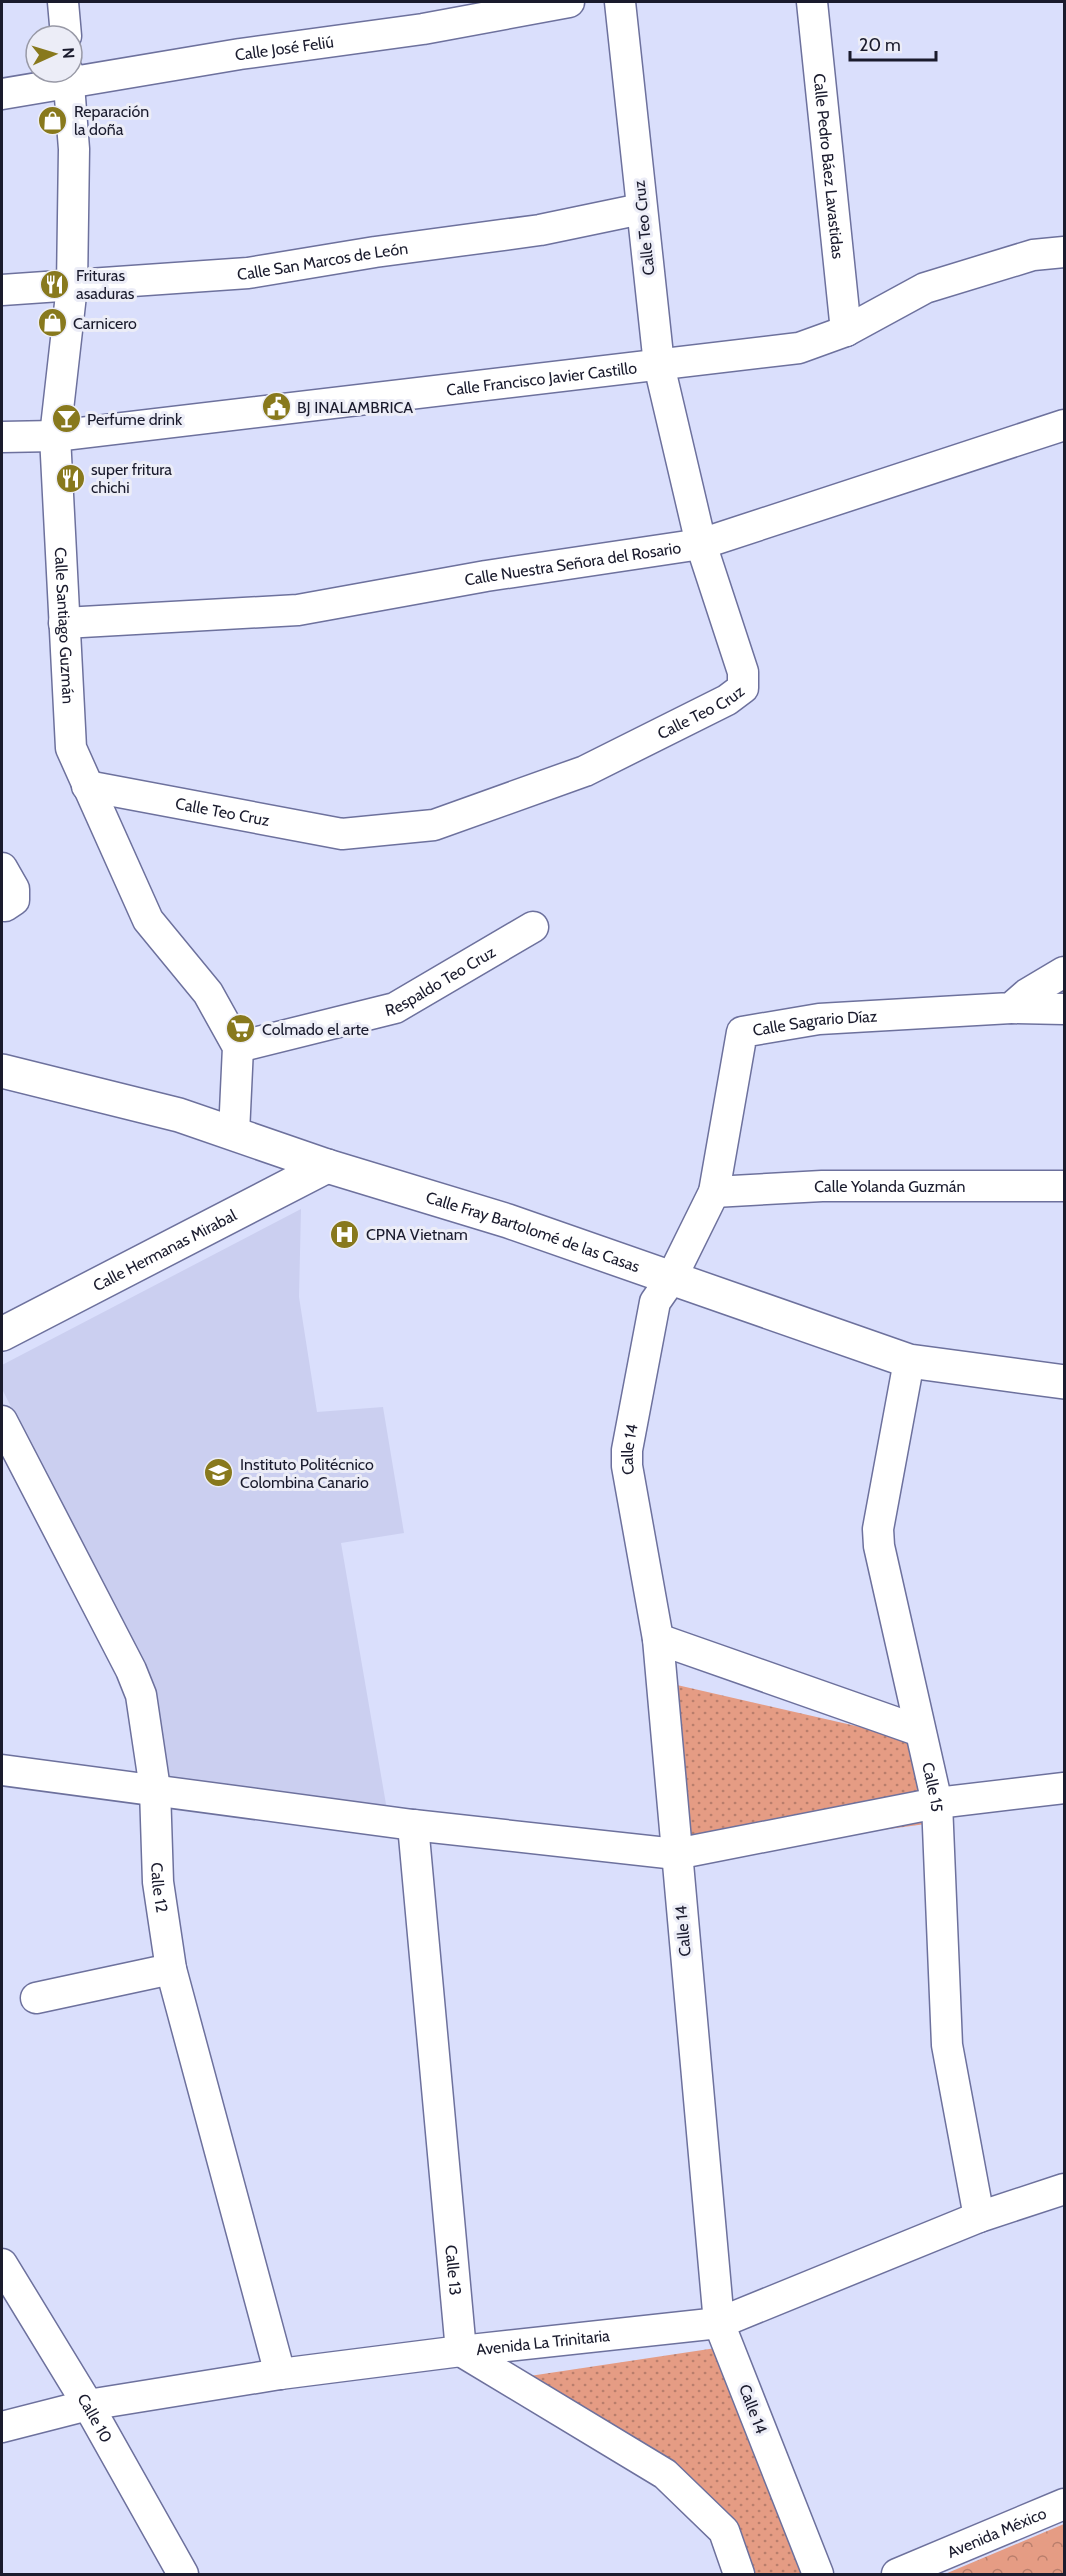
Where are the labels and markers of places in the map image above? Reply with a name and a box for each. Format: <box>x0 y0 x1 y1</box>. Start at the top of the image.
place label: Reparación la doña <box>74 102 149 139</box>
shop icon: Reparación la doña <box>37 104 69 136</box>
place label: Frituras asaduras <box>76 266 135 303</box>
restaurant icon: Frituras asaduras <box>39 268 71 300</box>
shop icon: Carnicero <box>36 307 68 339</box>
place label: Carnicero <box>73 314 137 333</box>
public building icon: BJ INALAMBRICA <box>260 391 292 423</box>
place label: BJ INALAMBRICA <box>297 398 413 417</box>
bar icon: Perfume drink <box>50 403 82 435</box>
place label: Perfume drink <box>87 410 183 429</box>
place label: super fritura chichi <box>91 460 172 497</box>
restaurant icon: super fritura chichi <box>54 462 86 494</box>
supermarket icon: Colmado el arte <box>225 1013 257 1045</box>
place label: Colmado el arte <box>262 1020 369 1039</box>
hospital icon: CPNA Vietnam <box>329 1218 361 1250</box>
place label: CPNA Vietnam <box>366 1225 468 1244</box>
place label: Instituto Politécnico Colombina Canario <box>240 1455 374 1492</box>
school or university icon: Instituto Politécnico Colombina Canario <box>203 1457 235 1489</box>

